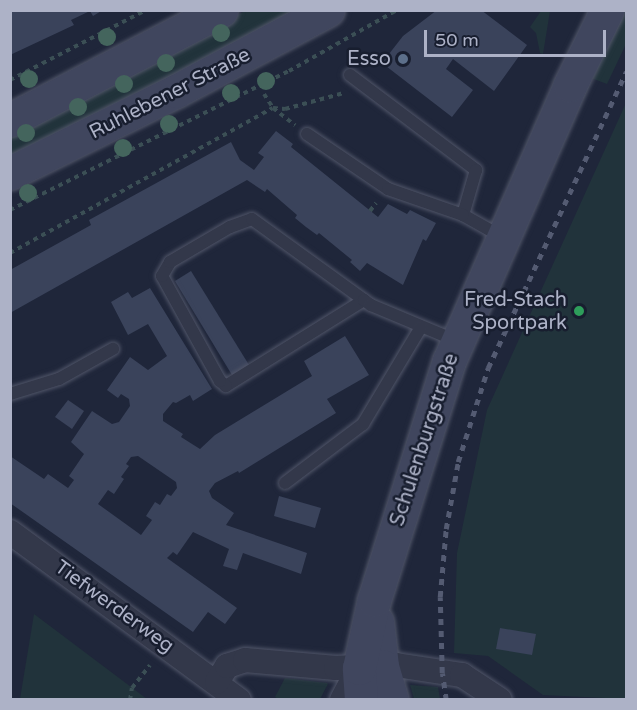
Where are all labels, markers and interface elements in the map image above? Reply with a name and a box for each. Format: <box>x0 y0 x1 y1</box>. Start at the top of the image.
scale bar <box>427 18 608 56</box>
text: 50 m <box>435 29 479 51</box>
street label: Ruhlebener Straße <box>86 43 254 145</box>
place label: Esso <box>347 47 391 71</box>
marker: Esso <box>396 52 410 66</box>
place label: Fred-Stach Sportpark <box>464 288 567 335</box>
marker: Fred-Stach Sportpark <box>572 304 586 318</box>
street label: Schulenburgstraße <box>386 351 464 529</box>
street label: Tiefwerderweg <box>50 556 178 658</box>

